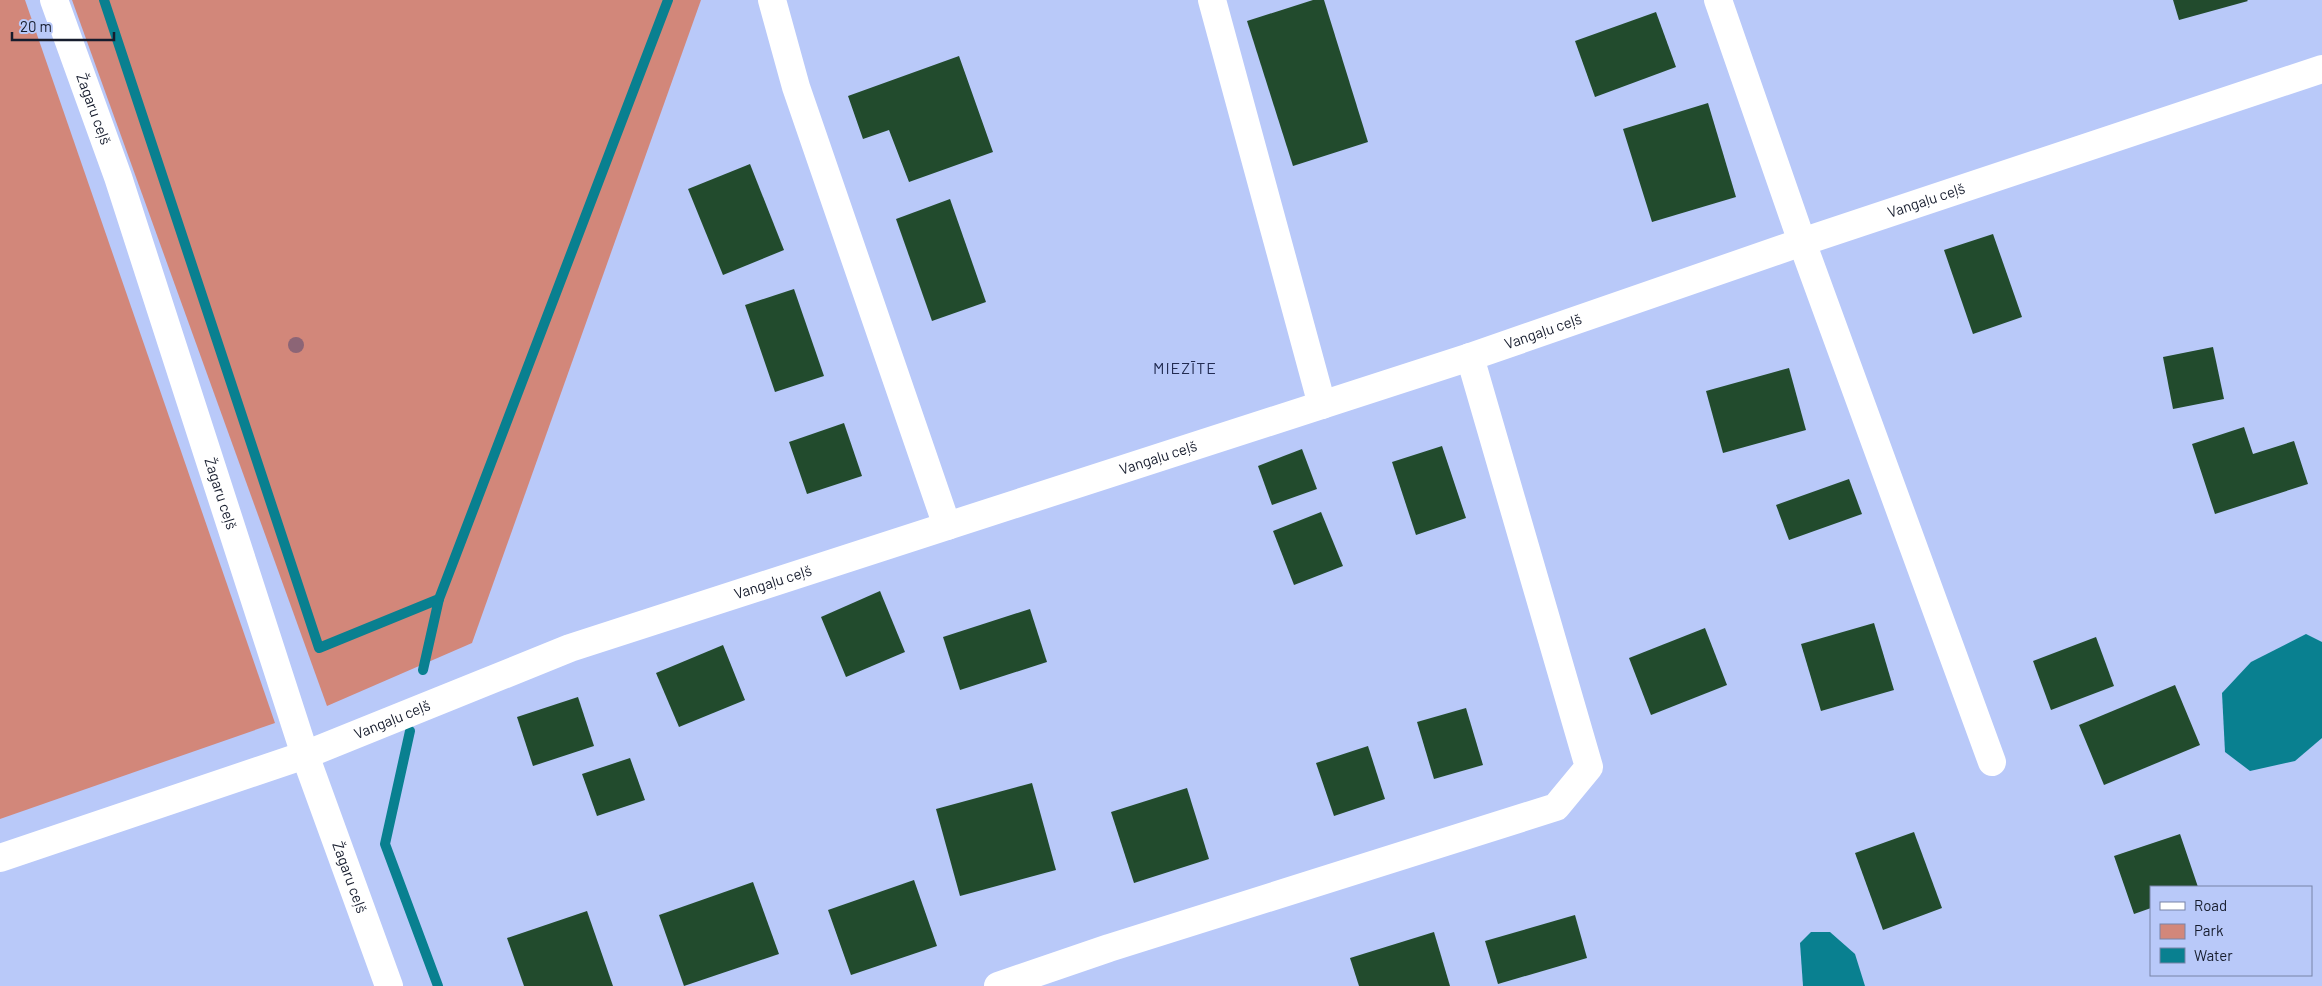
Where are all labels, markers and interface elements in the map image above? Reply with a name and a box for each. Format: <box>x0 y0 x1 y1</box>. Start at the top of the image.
scale bar <box>12 10 115 42</box>
text: 20 m <box>20 17 52 35</box>
street label: Žagaru ceļš <box>73 71 116 147</box>
street label: Vangaļu ceļš <box>1885 178 1967 221</box>
street label: Vangaļu ceļš <box>1502 309 1584 352</box>
district label: MIEZĪTE <box>1153 358 1217 377</box>
street label: Vangaļu ceļš <box>1117 436 1199 478</box>
street label: Žagaru ceļš <box>201 455 241 532</box>
street label: Vangaļu ceļš <box>732 560 814 602</box>
street label: Vangaļu ceļš <box>351 695 433 742</box>
street label: Žagaru ceļš <box>329 839 372 915</box>
legend <box>2150 886 2312 976</box>
text: Road <box>2194 896 2227 914</box>
text: Park <box>2194 921 2224 939</box>
text: Water <box>2194 946 2233 964</box>

